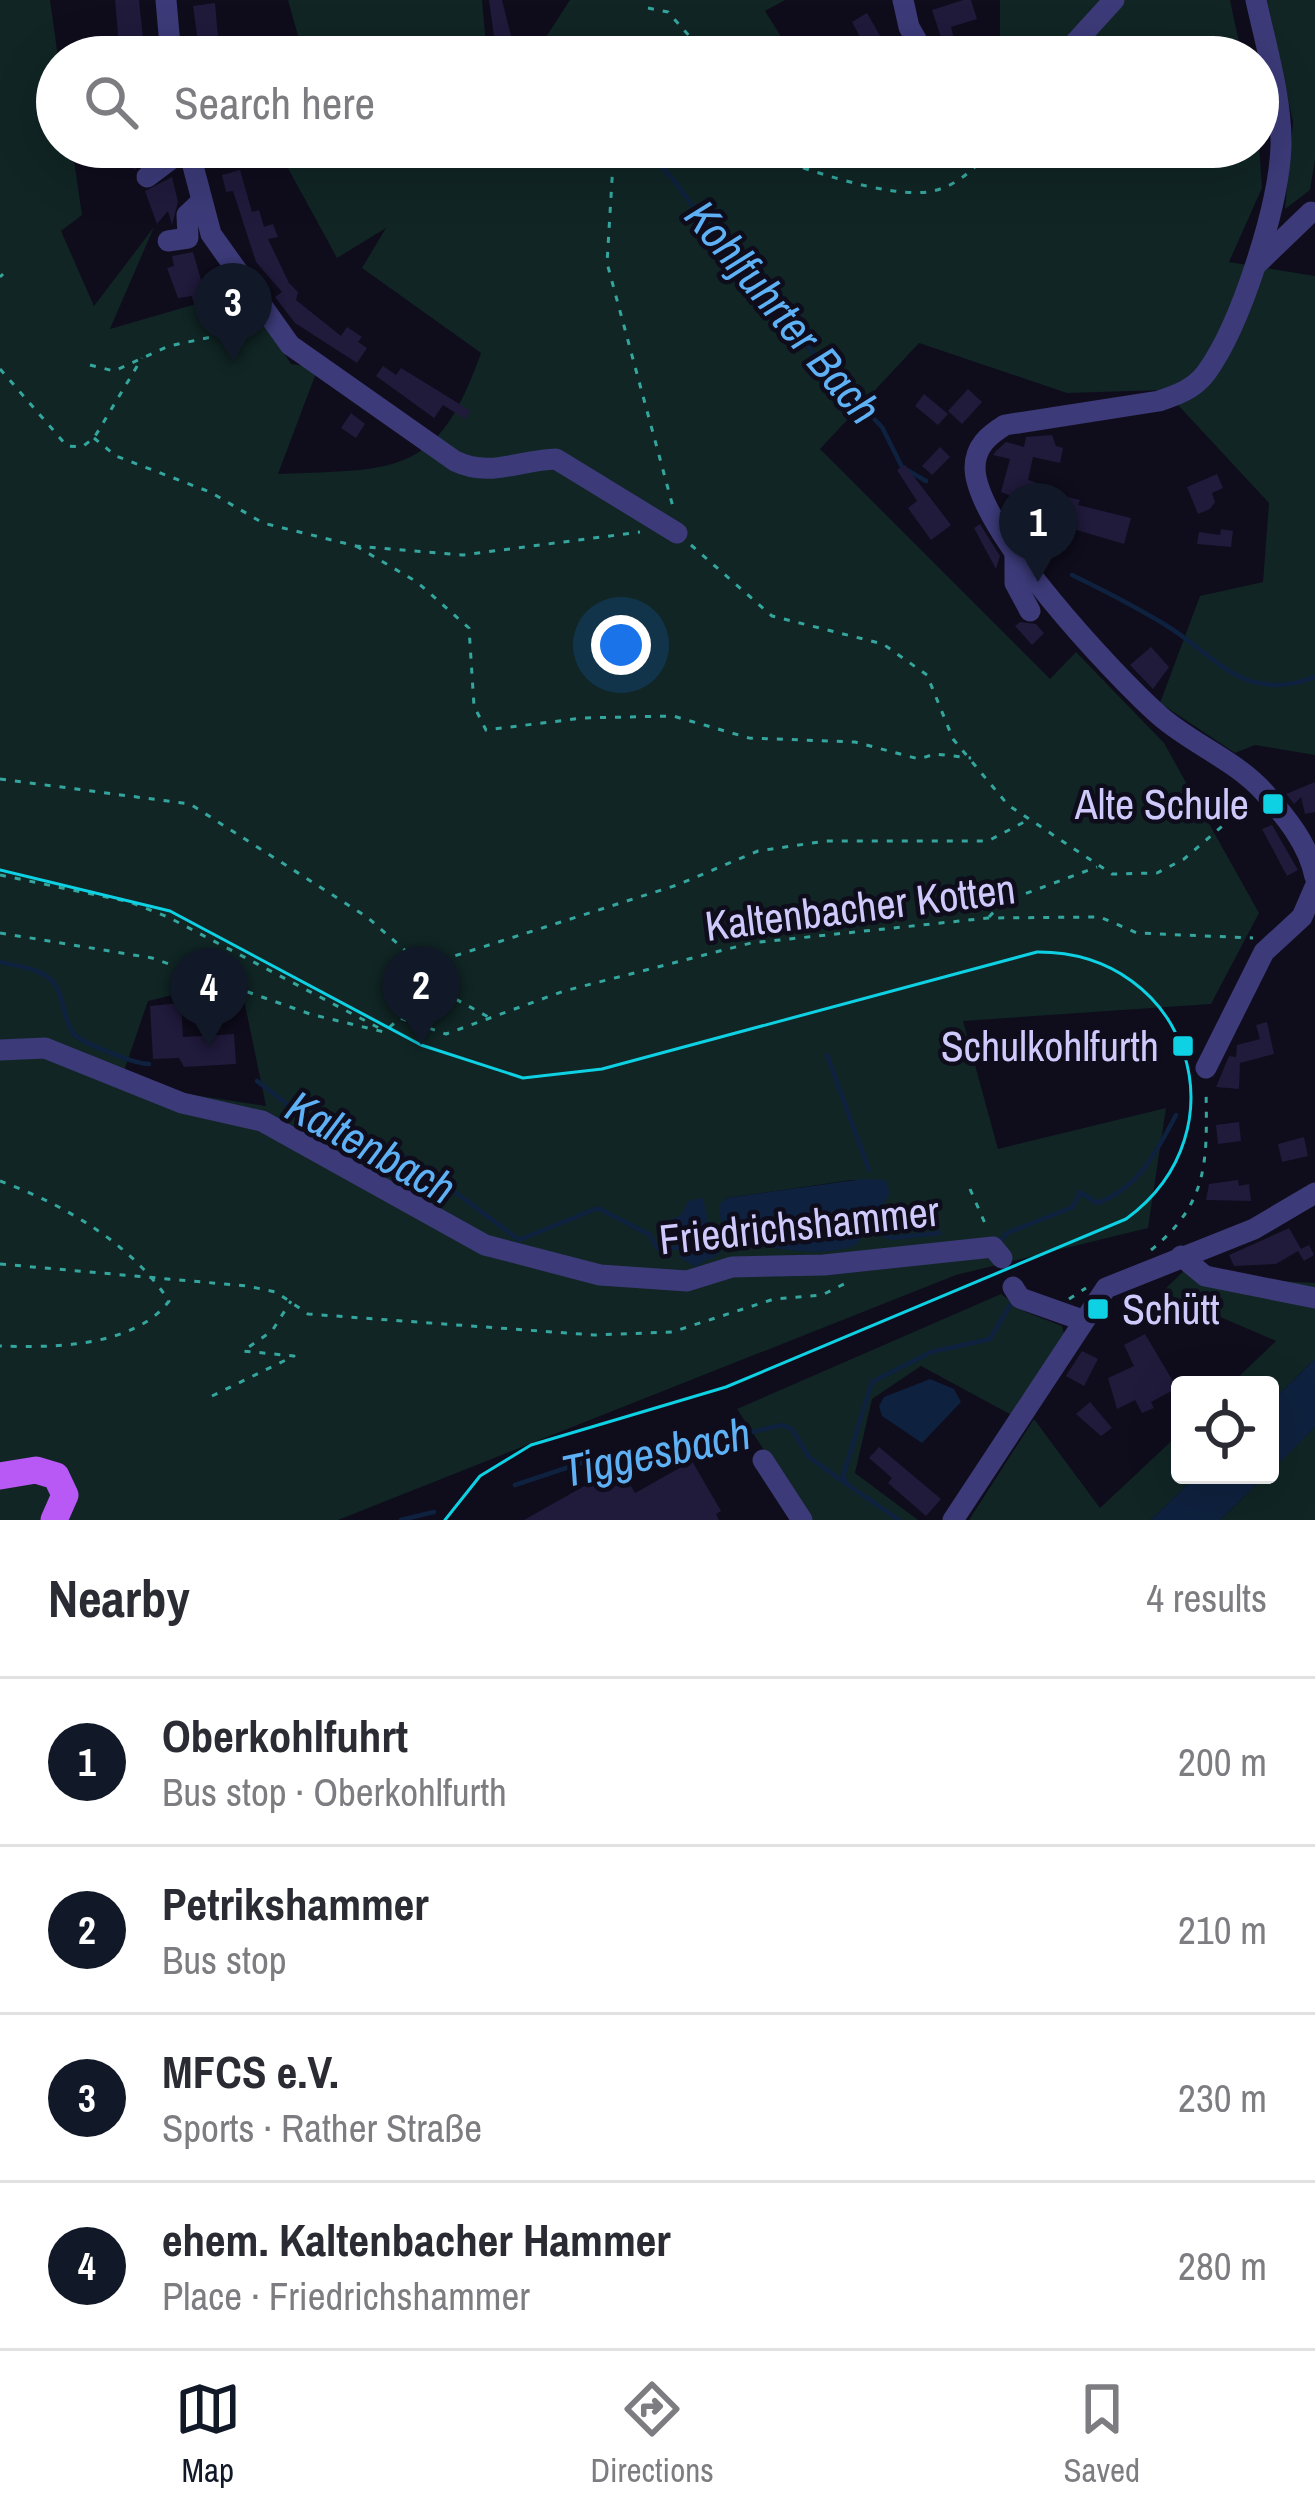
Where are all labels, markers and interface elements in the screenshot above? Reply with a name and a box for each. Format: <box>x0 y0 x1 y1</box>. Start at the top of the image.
search box <box>36 36 1279 168</box>
icon: search <box>78 69 144 135</box>
text: Search here <box>174 72 375 133</box>
water label: Kohlfuhrter Bach <box>672 187 895 437</box>
pin: 3 <box>194 263 272 362</box>
pin: 1 <box>999 483 1077 582</box>
your location <box>591 615 651 675</box>
place label: Alte Schule <box>1074 776 1249 832</box>
marker: Alte Schule <box>1260 791 1286 817</box>
street label: Kaltenbacher Kotten <box>702 860 1018 954</box>
pin: 2 <box>382 946 460 1045</box>
pin: 4 <box>170 948 248 1047</box>
place label: Schulkohlfurth <box>941 1018 1159 1074</box>
marker: Schulkohlfurth <box>1170 1033 1196 1059</box>
water label: Kaltenbach <box>276 1075 467 1218</box>
street label: Friedrichshammer <box>656 1182 942 1268</box>
place label: Schütt <box>1122 1281 1220 1337</box>
marker: Schütt <box>1085 1296 1111 1322</box>
map controls <box>1171 1376 1279 1484</box>
button: locate <box>1171 1376 1279 1484</box>
water label: Tiggesbach <box>556 1402 756 1501</box>
text: Nearby <box>48 1564 190 1633</box>
text: 4 results <box>1146 1572 1267 1624</box>
text: Oberkohlfuhrt <box>162 1705 408 1766</box>
text: 1 <box>78 1736 96 1788</box>
text: 200 m <box>1178 1736 1267 1788</box>
text: Bus stop · Oberkohlfurth <box>162 1766 507 1818</box>
text: Petrikshammer <box>162 1873 429 1934</box>
text: 2 <box>78 1904 96 1956</box>
text: 210 m <box>1178 1904 1267 1956</box>
text: Bus stop <box>162 1934 286 1986</box>
text: MFCS e.V. <box>162 2041 339 2102</box>
text: 3 <box>78 2072 96 2124</box>
text: 230 m <box>1178 2072 1267 2124</box>
text: Sports · Rather Straße <box>162 2102 482 2154</box>
text: ehem. Kaltenbacher Hammer <box>162 2209 671 2270</box>
text: 4 <box>78 2240 96 2292</box>
text: 280 m <box>1178 2240 1267 2292</box>
text: Place · Friedrichshammer <box>162 2270 530 2322</box>
tab: Map <box>175 2376 241 2492</box>
tab: Directions <box>590 2376 714 2492</box>
tab: Saved <box>1063 2376 1140 2492</box>

